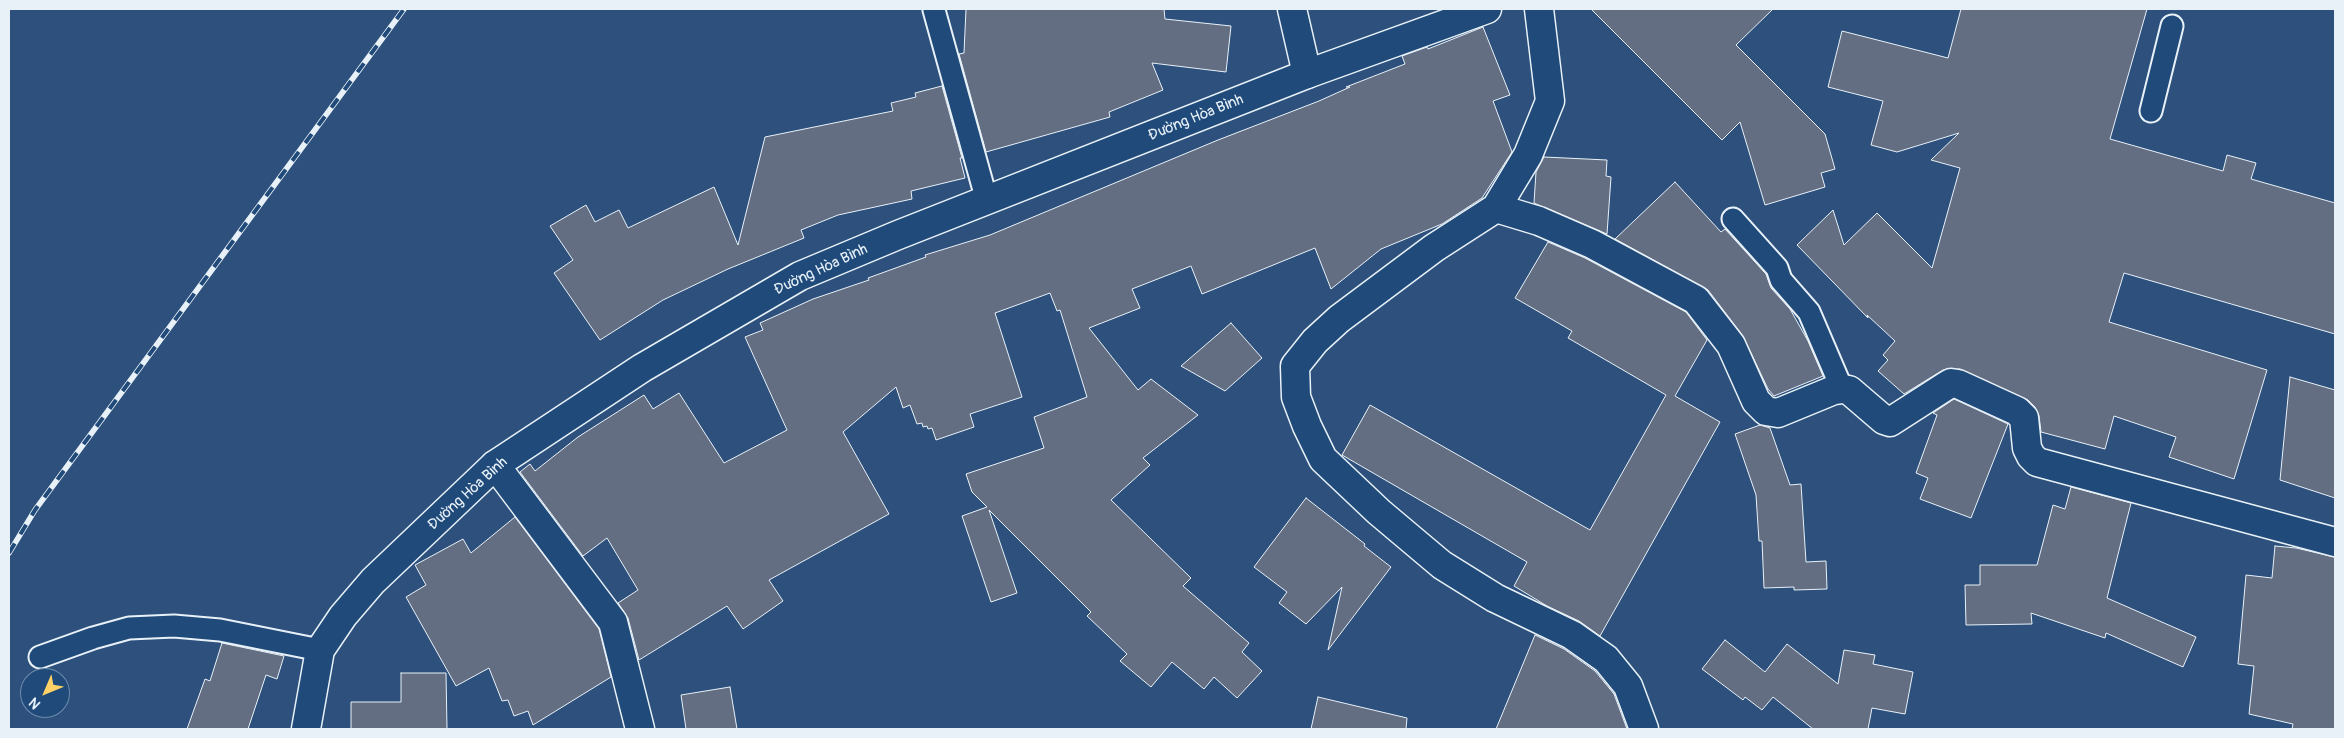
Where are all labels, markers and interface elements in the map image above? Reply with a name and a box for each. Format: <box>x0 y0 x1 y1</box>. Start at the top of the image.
street label: Đường Hòa Bình <box>1146 91 1246 145</box>
street label: Đường Hòa Bình <box>771 241 871 299</box>
street label: Đường Hòa Bình <box>424 454 512 534</box>
north arrow <box>20 668 70 718</box>
text: N <box>25 694 44 713</box>

